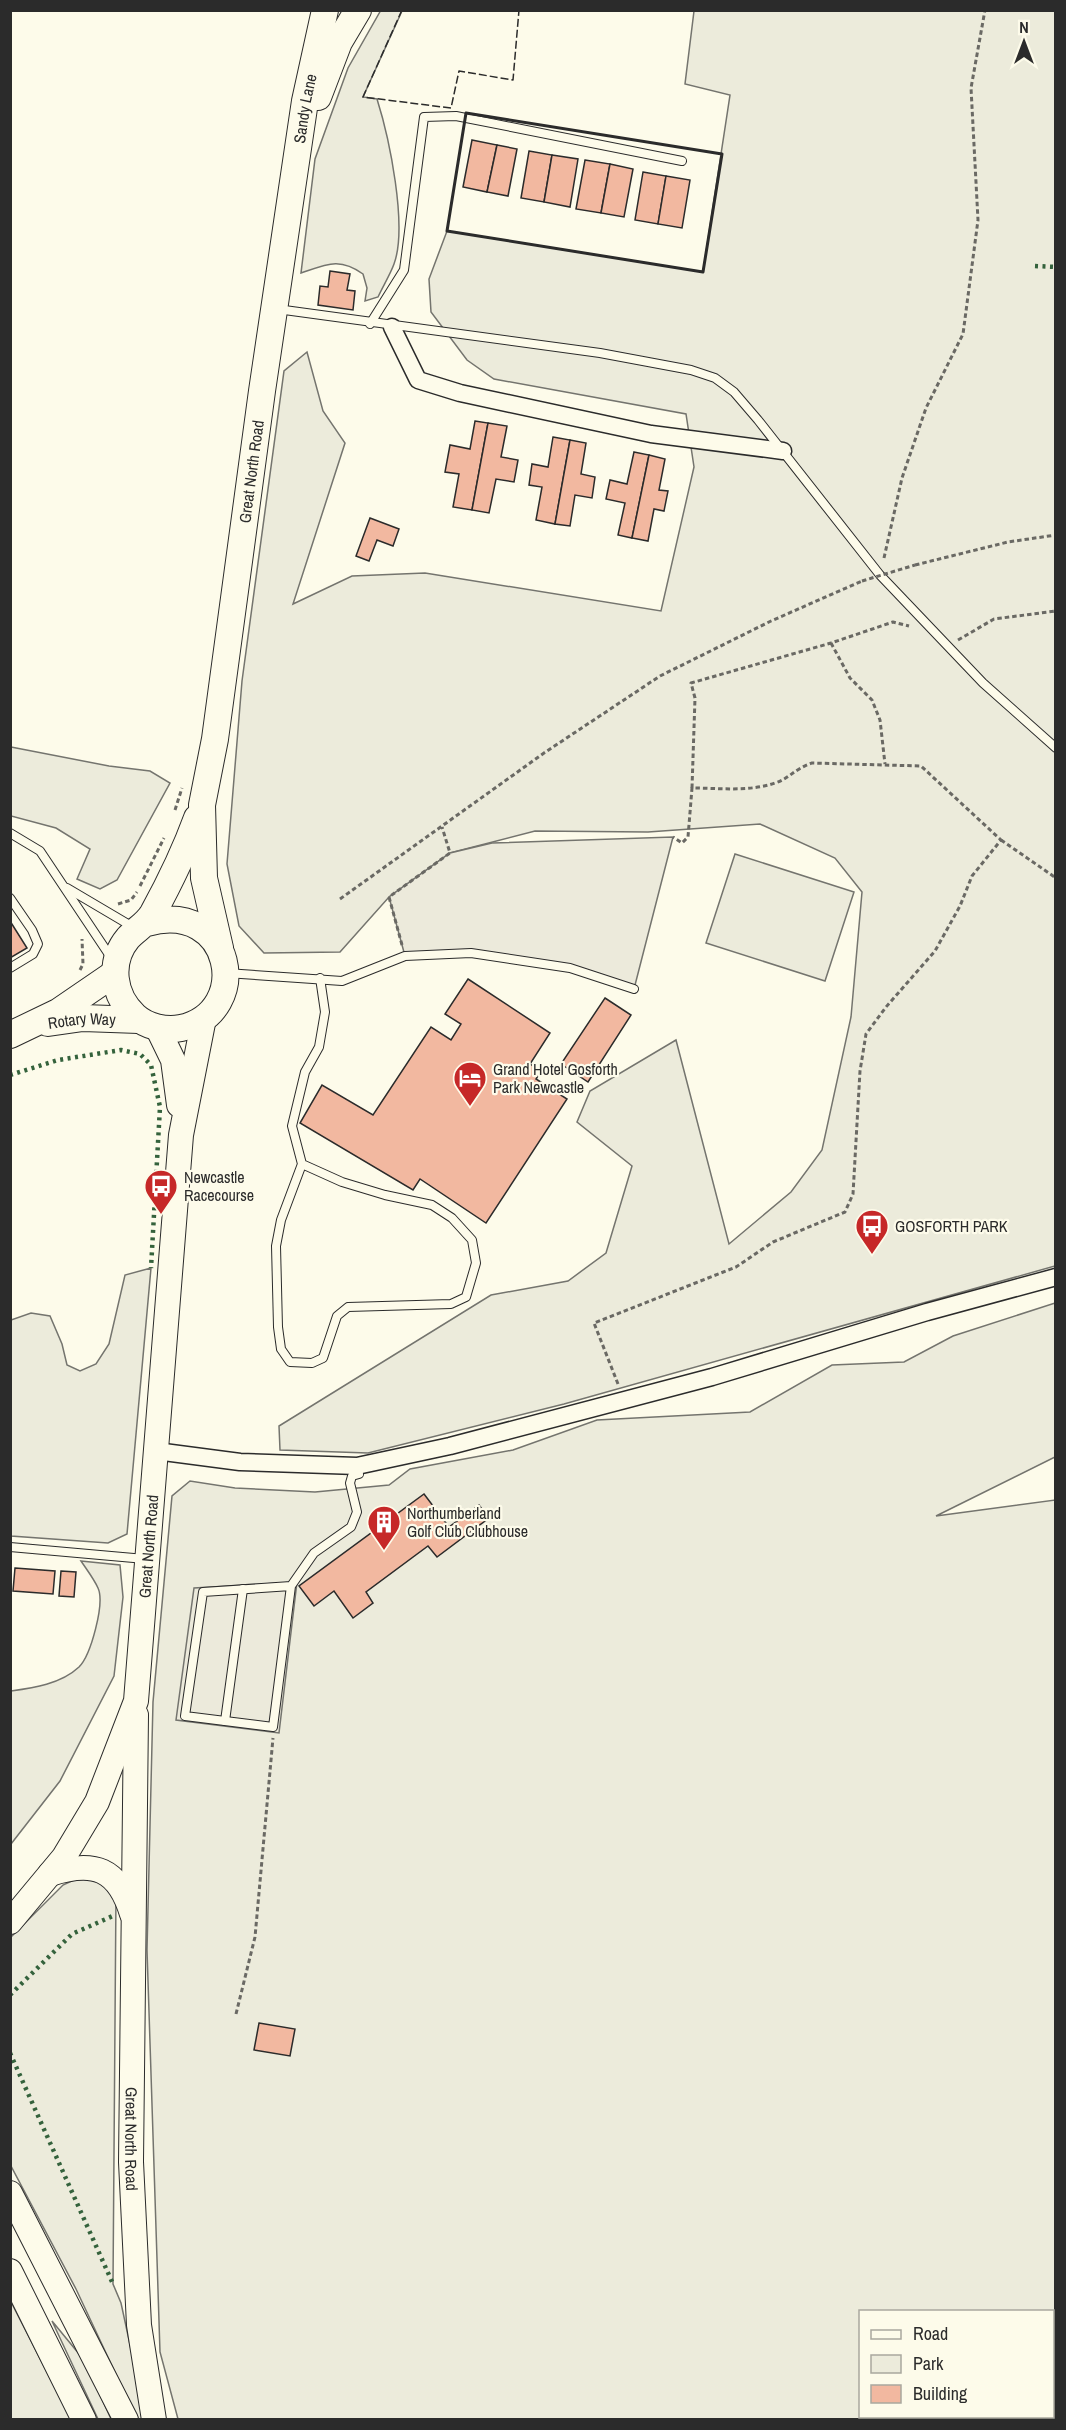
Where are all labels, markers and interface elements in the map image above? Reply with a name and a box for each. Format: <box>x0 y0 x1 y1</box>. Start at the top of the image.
north arrow <box>994 12 1054 72</box>
text: N <box>1019 16 1029 38</box>
street label: Sandy Lane <box>288 72 322 145</box>
street label: Great North Road <box>233 419 269 524</box>
street label: Rotary Way <box>46 1007 117 1034</box>
place label: Grand Hotel Gosforth Park Newcastle <box>493 1058 618 1098</box>
hotel icon: Grand Hotel Gosforth Park Newcastle <box>452 1060 488 1107</box>
place label: Newcastle Racecourse <box>184 1166 254 1206</box>
bus stop icon: Newcastle Racecourse <box>143 1168 179 1215</box>
bus stop icon: GOSFORTH PARK <box>854 1208 890 1255</box>
place label: GOSFORTH PARK <box>895 1215 1008 1237</box>
street label: Great North Road <box>133 1494 163 1599</box>
place label: Northumberland Golf Club Clubhouse <box>407 1502 528 1542</box>
building icon: Northumberland Golf Club Clubhouse <box>366 1504 402 1551</box>
street label: Great North Road <box>120 2087 143 2191</box>
legend <box>859 2310 1054 2418</box>
text: Road <box>913 2321 948 2346</box>
text: Park <box>913 2351 944 2376</box>
text: Building <box>913 2381 968 2406</box>

